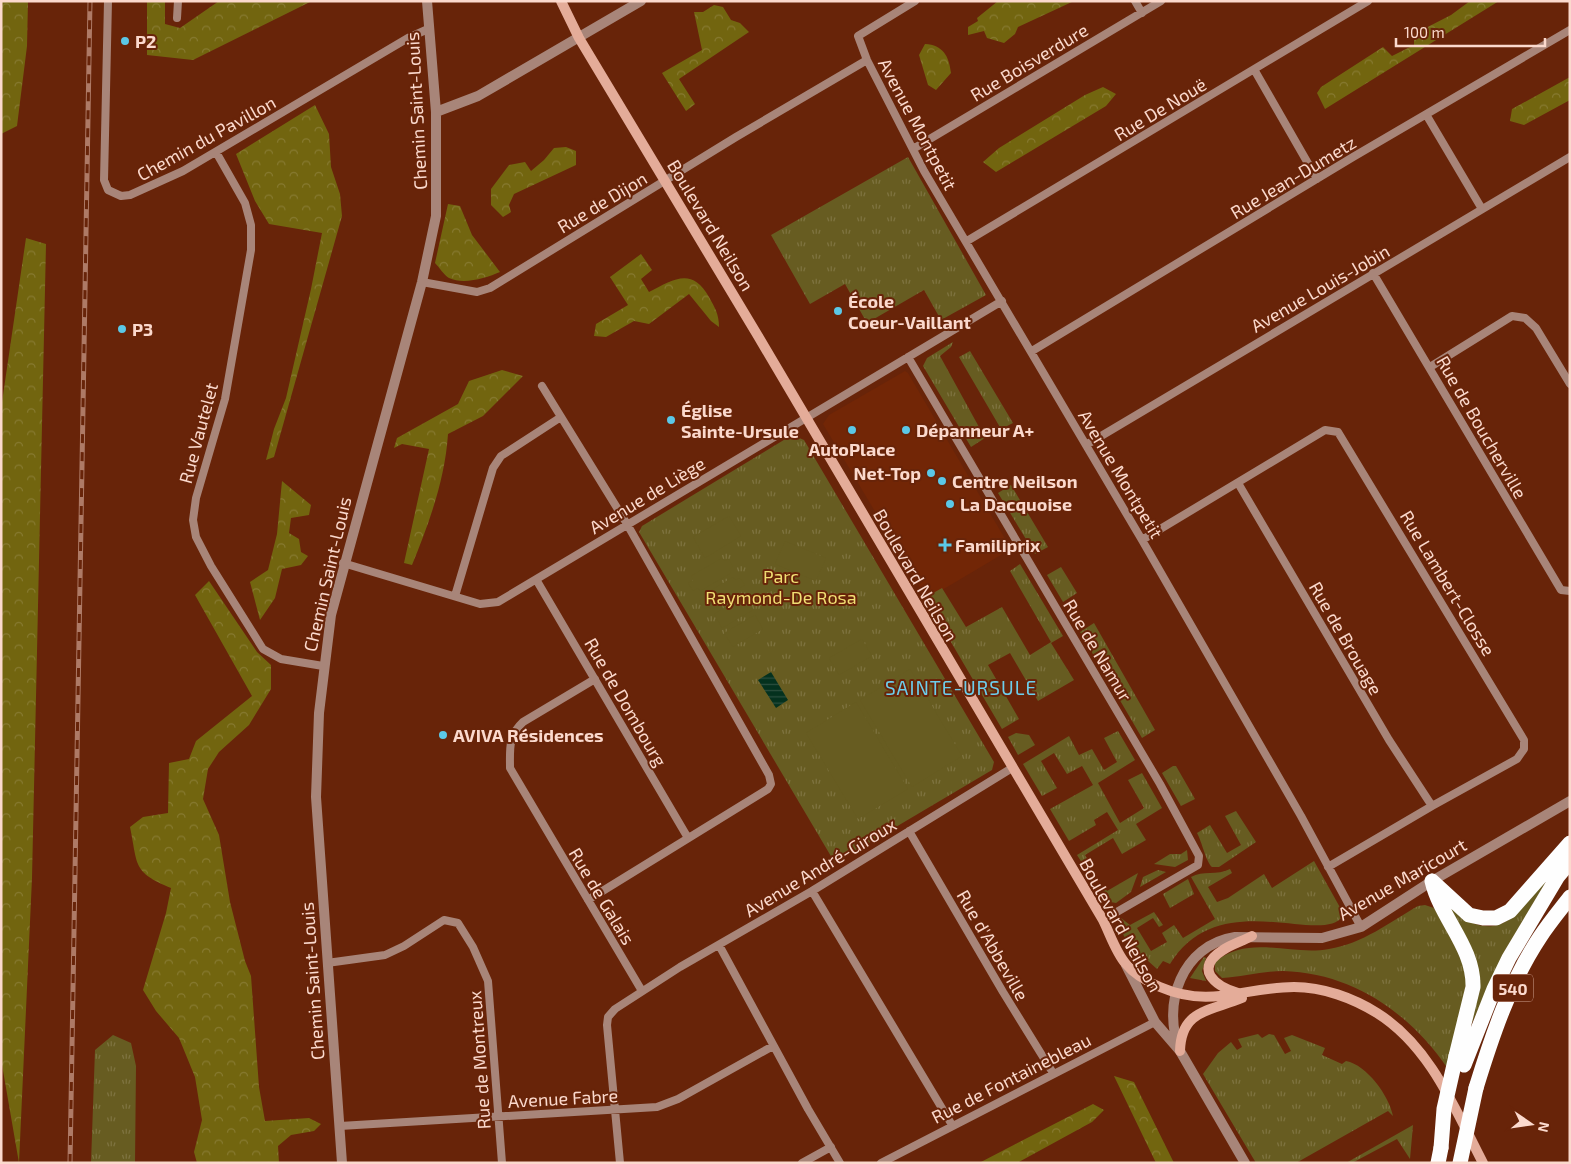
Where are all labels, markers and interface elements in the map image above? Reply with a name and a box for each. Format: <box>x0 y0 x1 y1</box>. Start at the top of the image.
scale bar <box>1396 15 1545 47</box>
street label: Rue Boisverdure <box>966 18 1092 106</box>
text: 100 m <box>1404 23 1445 41</box>
place label: P2 <box>135 30 157 52</box>
street label: Chemin Saint-Louis <box>401 31 431 191</box>
marker: P2 <box>119 35 131 47</box>
street label: Avenue Montpetit <box>874 54 962 194</box>
street label: Rue De Nouë <box>1110 73 1210 145</box>
street label: Chemin du Pavillon <box>133 91 279 185</box>
street label: Rue Jean-Dumetz <box>1226 131 1360 223</box>
street label: Boulevard Neilson <box>663 155 759 295</box>
street label: Rue de Dijon <box>553 167 651 237</box>
street label: Avenue Louis-Jobin <box>1247 239 1393 337</box>
place label: École Coeur-Vaillant <box>848 290 972 333</box>
marker: École Coeur-Vaillant <box>832 305 844 317</box>
place label: P3 <box>132 318 153 340</box>
marker: P3 <box>116 323 128 335</box>
street label: Rue de Boucherville <box>1432 352 1532 502</box>
street label: Rue Vautelet <box>174 380 222 486</box>
place label: Église Sainte-Ursule <box>681 399 799 442</box>
street label: Avenue Montpetit <box>1074 406 1168 542</box>
marker: Église Sainte-Ursule <box>665 414 677 426</box>
place label: Dépanneur A+ <box>916 419 1034 441</box>
marker: AutoPlace <box>846 424 858 436</box>
marker: Dépanneur A+ <box>900 424 912 436</box>
place label: AutoPlace <box>809 438 895 460</box>
street label: Avenue de Liège <box>585 452 709 538</box>
place label: Net-Top <box>854 462 921 484</box>
marker: Net-Top <box>925 467 937 479</box>
place label: Centre Neilson <box>952 470 1078 492</box>
marker: Centre Neilson <box>936 475 948 487</box>
place label: La Dacquoise <box>960 493 1072 515</box>
street label: Chemin Saint-Louis <box>298 494 356 654</box>
marker: La Dacquoise <box>944 498 956 510</box>
street label: Boulevard Neilson <box>869 505 963 645</box>
street label: Rue Lambert-Closse <box>1396 506 1500 660</box>
place label: Familiprix <box>955 534 1041 556</box>
marker: Familiprix <box>939 539 951 551</box>
park label: Parc Raymond-De Rosa <box>705 565 857 608</box>
street label: Rue de Brouage <box>1305 577 1387 699</box>
street label: Rue de Namur <box>1059 595 1137 705</box>
street label: Rue de Dombourg <box>580 634 672 770</box>
district label: SAINTE-URSULE <box>885 676 1037 699</box>
place label: AVIVA Résidences <box>453 724 604 746</box>
marker: AVIVA Résidences <box>437 729 449 741</box>
street label: Avenue André-Giroux <box>740 813 900 921</box>
street label: Avenue Maricourt <box>1334 833 1470 925</box>
street label: Rue de Galais <box>564 844 640 948</box>
street label: Boulevard Neilson <box>1075 854 1167 996</box>
street label: Rue d'Abbeville <box>952 886 1034 1004</box>
street label: Chemin Saint-Louis <box>296 901 328 1061</box>
road number: 540 <box>1493 974 1533 1001</box>
street label: Rue de Montreux <box>463 990 495 1130</box>
street label: Rue de Fontainebleau <box>928 1028 1094 1128</box>
street label: Avenue Fabre <box>507 1084 619 1112</box>
north arrow <box>1506 1099 1556 1149</box>
text: N <box>1535 1120 1554 1134</box>

